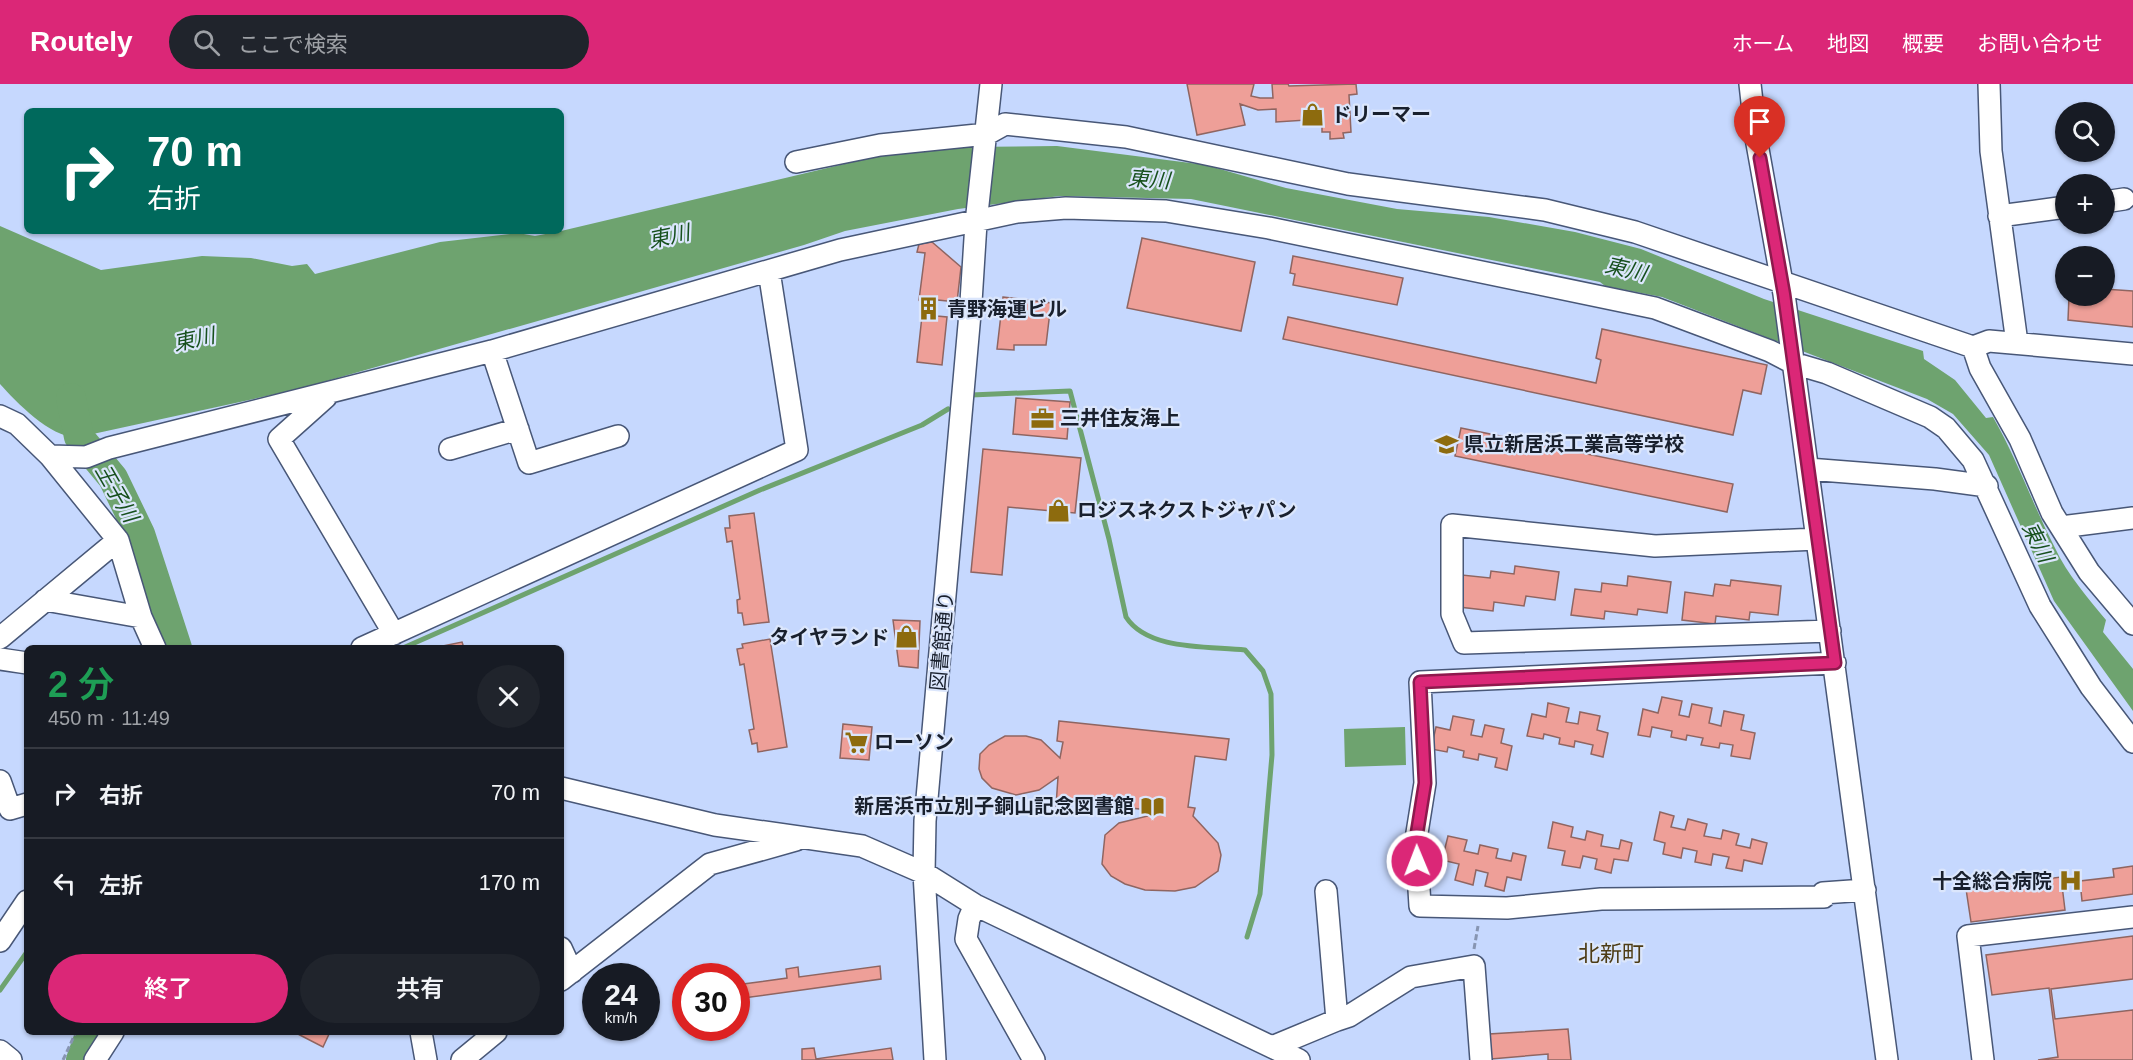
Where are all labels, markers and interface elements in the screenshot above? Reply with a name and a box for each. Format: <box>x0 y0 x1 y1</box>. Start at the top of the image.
search box <box>169 15 589 69</box>
text: Routely <box>30 26 133 57</box>
icon: search <box>190 26 223 59</box>
text: ここで検索 <box>238 32 348 57</box>
text: ホーム <box>1732 32 1794 55</box>
text: 地図 <box>1827 32 1869 55</box>
text: 概要 <box>1902 32 1944 55</box>
text: お問い合わせ <box>1977 32 2103 55</box>
pin <box>1734 96 1785 158</box>
shop icon: ドリーマー <box>1300 101 1326 127</box>
map controls <box>2055 102 2115 306</box>
button: search <box>2055 102 2115 162</box>
place label: ドリーマー <box>1331 103 1431 125</box>
icon: arrive <box>1743 105 1776 138</box>
text: 70 m <box>147 128 243 175</box>
icon: right <box>48 132 126 210</box>
water label: 東川 <box>1127 166 1173 192</box>
button: + <box>2055 174 2115 234</box>
text: 右折 <box>147 184 201 214</box>
water label: 東川 <box>646 220 694 252</box>
button: − <box>2055 246 2115 306</box>
water label: 東川 <box>1603 253 1651 285</box>
building icon: 青野海運ビル <box>916 296 942 322</box>
place label: 青野海運ビル <box>947 298 1067 320</box>
water label: 東川 <box>171 323 219 355</box>
office icon: 三井住友海上 <box>1029 405 1055 431</box>
place label: 三井住友海上 <box>1060 407 1180 429</box>
school or university icon: 県立新居浜工業高等学校 <box>1433 431 1459 457</box>
place label: 県立新居浜工業高等学校 <box>1464 433 1684 455</box>
water label: 王子川 <box>91 460 144 528</box>
shop icon: ロジスネクストジャパン <box>1046 497 1072 523</box>
place label: ロジスネクストジャパン <box>1077 499 1296 521</box>
water label: 東川 <box>2018 518 2059 568</box>
street label: 図書館通り <box>927 590 957 692</box>
shop icon: タイヤランド <box>894 624 920 650</box>
place label: タイヤランド <box>770 626 889 648</box>
text: 2 分 <box>48 664 114 705</box>
button: close <box>477 665 540 728</box>
text: 450 m · 11:49 <box>48 707 170 729</box>
supermarket icon: ローソン <box>843 729 869 755</box>
place label: ローソン <box>874 731 954 753</box>
icon: right <box>48 777 81 810</box>
text: 70 m <box>491 780 540 805</box>
text: 右折 <box>99 783 143 808</box>
library icon: 新居浜市立別子銅山記念図書館 <box>1139 793 1165 819</box>
place label: 新居浜市立別子銅山記念図書館 <box>854 795 1134 817</box>
position arrow <box>1385 829 1449 893</box>
icon: left <box>48 867 81 900</box>
hospital icon: 十全総合病院 <box>2057 868 2083 894</box>
text: 170 m <box>479 870 540 895</box>
place label: 十全総合病院 <box>1932 870 2052 892</box>
text: 左折 <box>99 873 143 898</box>
district label: 北新町 <box>1578 941 1644 966</box>
button: 終了 <box>48 954 288 1023</box>
button: 共有 <box>300 954 540 1023</box>
speed limit sign: 30 <box>672 963 750 1041</box>
text: 24 <box>604 978 638 1011</box>
text: km/h <box>605 1009 637 1026</box>

